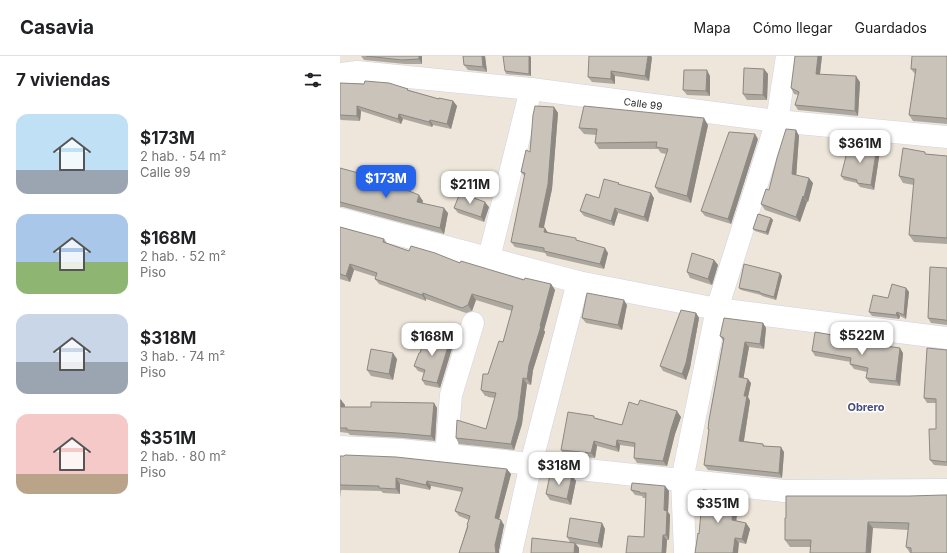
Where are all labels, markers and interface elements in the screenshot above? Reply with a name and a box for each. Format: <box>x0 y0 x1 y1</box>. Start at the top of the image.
text: Casavia <box>20 16 94 39</box>
text: Mapa <box>694 19 731 36</box>
text: Cómo llegar <box>753 19 833 36</box>
text: Guardados <box>855 19 927 36</box>
icon: filters <box>302 69 324 91</box>
text: 7 viviendas <box>16 70 110 90</box>
street label: Calle 99 <box>623 95 663 112</box>
text: $173M <box>140 128 195 148</box>
icon: home <box>48 130 96 178</box>
pin: $361M <box>832 130 888 164</box>
text: $361M <box>838 135 882 151</box>
text: 2 hab. · 54 m² <box>140 148 226 164</box>
text: Calle 99 <box>140 164 190 180</box>
pin: $173M <box>358 165 414 199</box>
text: $173M <box>365 170 407 186</box>
pin: $211M <box>442 171 498 205</box>
text: $211M <box>450 176 490 192</box>
text: $168M <box>140 228 196 248</box>
icon: home <box>48 230 96 278</box>
text: 2 hab. · 52 m² <box>140 248 226 264</box>
text: Piso <box>140 264 166 280</box>
pin: $522M <box>834 322 890 356</box>
pin: $168M <box>404 323 460 357</box>
text: $522M <box>839 327 885 343</box>
text: $318M <box>140 328 196 348</box>
text: $168M <box>410 328 454 344</box>
icon: home <box>48 330 96 378</box>
text: 3 hab. · 74 m² <box>140 348 225 364</box>
text: Piso <box>140 364 166 380</box>
district label: Obrero <box>847 400 885 414</box>
text: $351M <box>140 428 196 448</box>
icon: home <box>48 430 96 478</box>
text: 2 hab. · 80 m² <box>140 448 226 464</box>
pin: $318M <box>531 452 587 486</box>
text: $318M <box>537 457 581 473</box>
text: Piso <box>140 464 166 480</box>
pin: $351M <box>690 490 746 524</box>
text: $351M <box>697 495 739 511</box>

